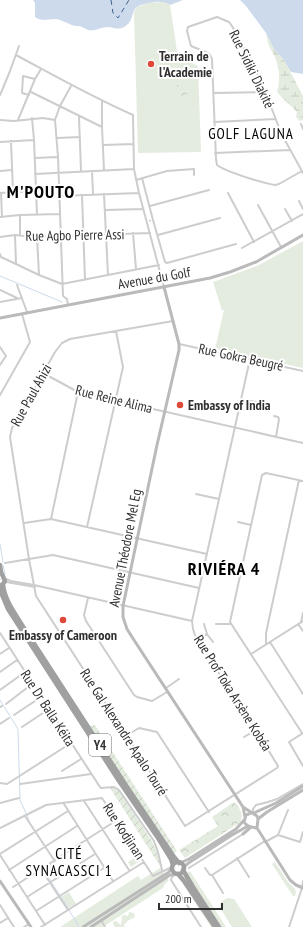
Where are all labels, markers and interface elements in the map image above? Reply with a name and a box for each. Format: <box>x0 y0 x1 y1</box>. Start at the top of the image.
street label: Rue Sidiki Diakité <box>225 27 279 111</box>
place label: Terrain de l'Academie <box>159 47 212 81</box>
marker: Terrain de l'Academie <box>146 59 156 69</box>
district label: GOLF LAGUNA <box>208 124 294 143</box>
district label: M'POUTO <box>7 180 75 203</box>
street label: Rue Agbo Pierre Assi <box>25 225 125 245</box>
street label: Avenue du Golf <box>116 263 192 293</box>
street label: Rue Gokra Beugré <box>197 339 285 375</box>
street label: Rue Paul Ahizi <box>6 360 56 430</box>
street label: Rue Reine Alima <box>74 381 154 417</box>
place label: Embassy of India <box>188 396 271 414</box>
marker: Embassy of India <box>175 400 185 410</box>
street label: Avenue Théodore Mel Eg <box>105 487 145 609</box>
district label: RIVIÉRA 4 <box>188 557 260 580</box>
marker: Embassy of Cameroon <box>58 615 68 625</box>
place label: Embassy of Cameroon <box>9 626 117 644</box>
street label: Rue Prof Toka Arsène Kobéa <box>190 632 276 754</box>
street label: Rue Gal Alexandre Apalo Touré <box>76 665 172 799</box>
street label: Rue Dr Balla Kéita <box>17 666 79 750</box>
road number: Y4 <box>89 734 111 756</box>
street label: Rue Kodjinan <box>99 799 149 863</box>
district label: CITÉ SYNACASSCI 1 <box>26 844 112 880</box>
scale bar <box>159 885 222 911</box>
text: 200 m <box>165 891 192 906</box>

